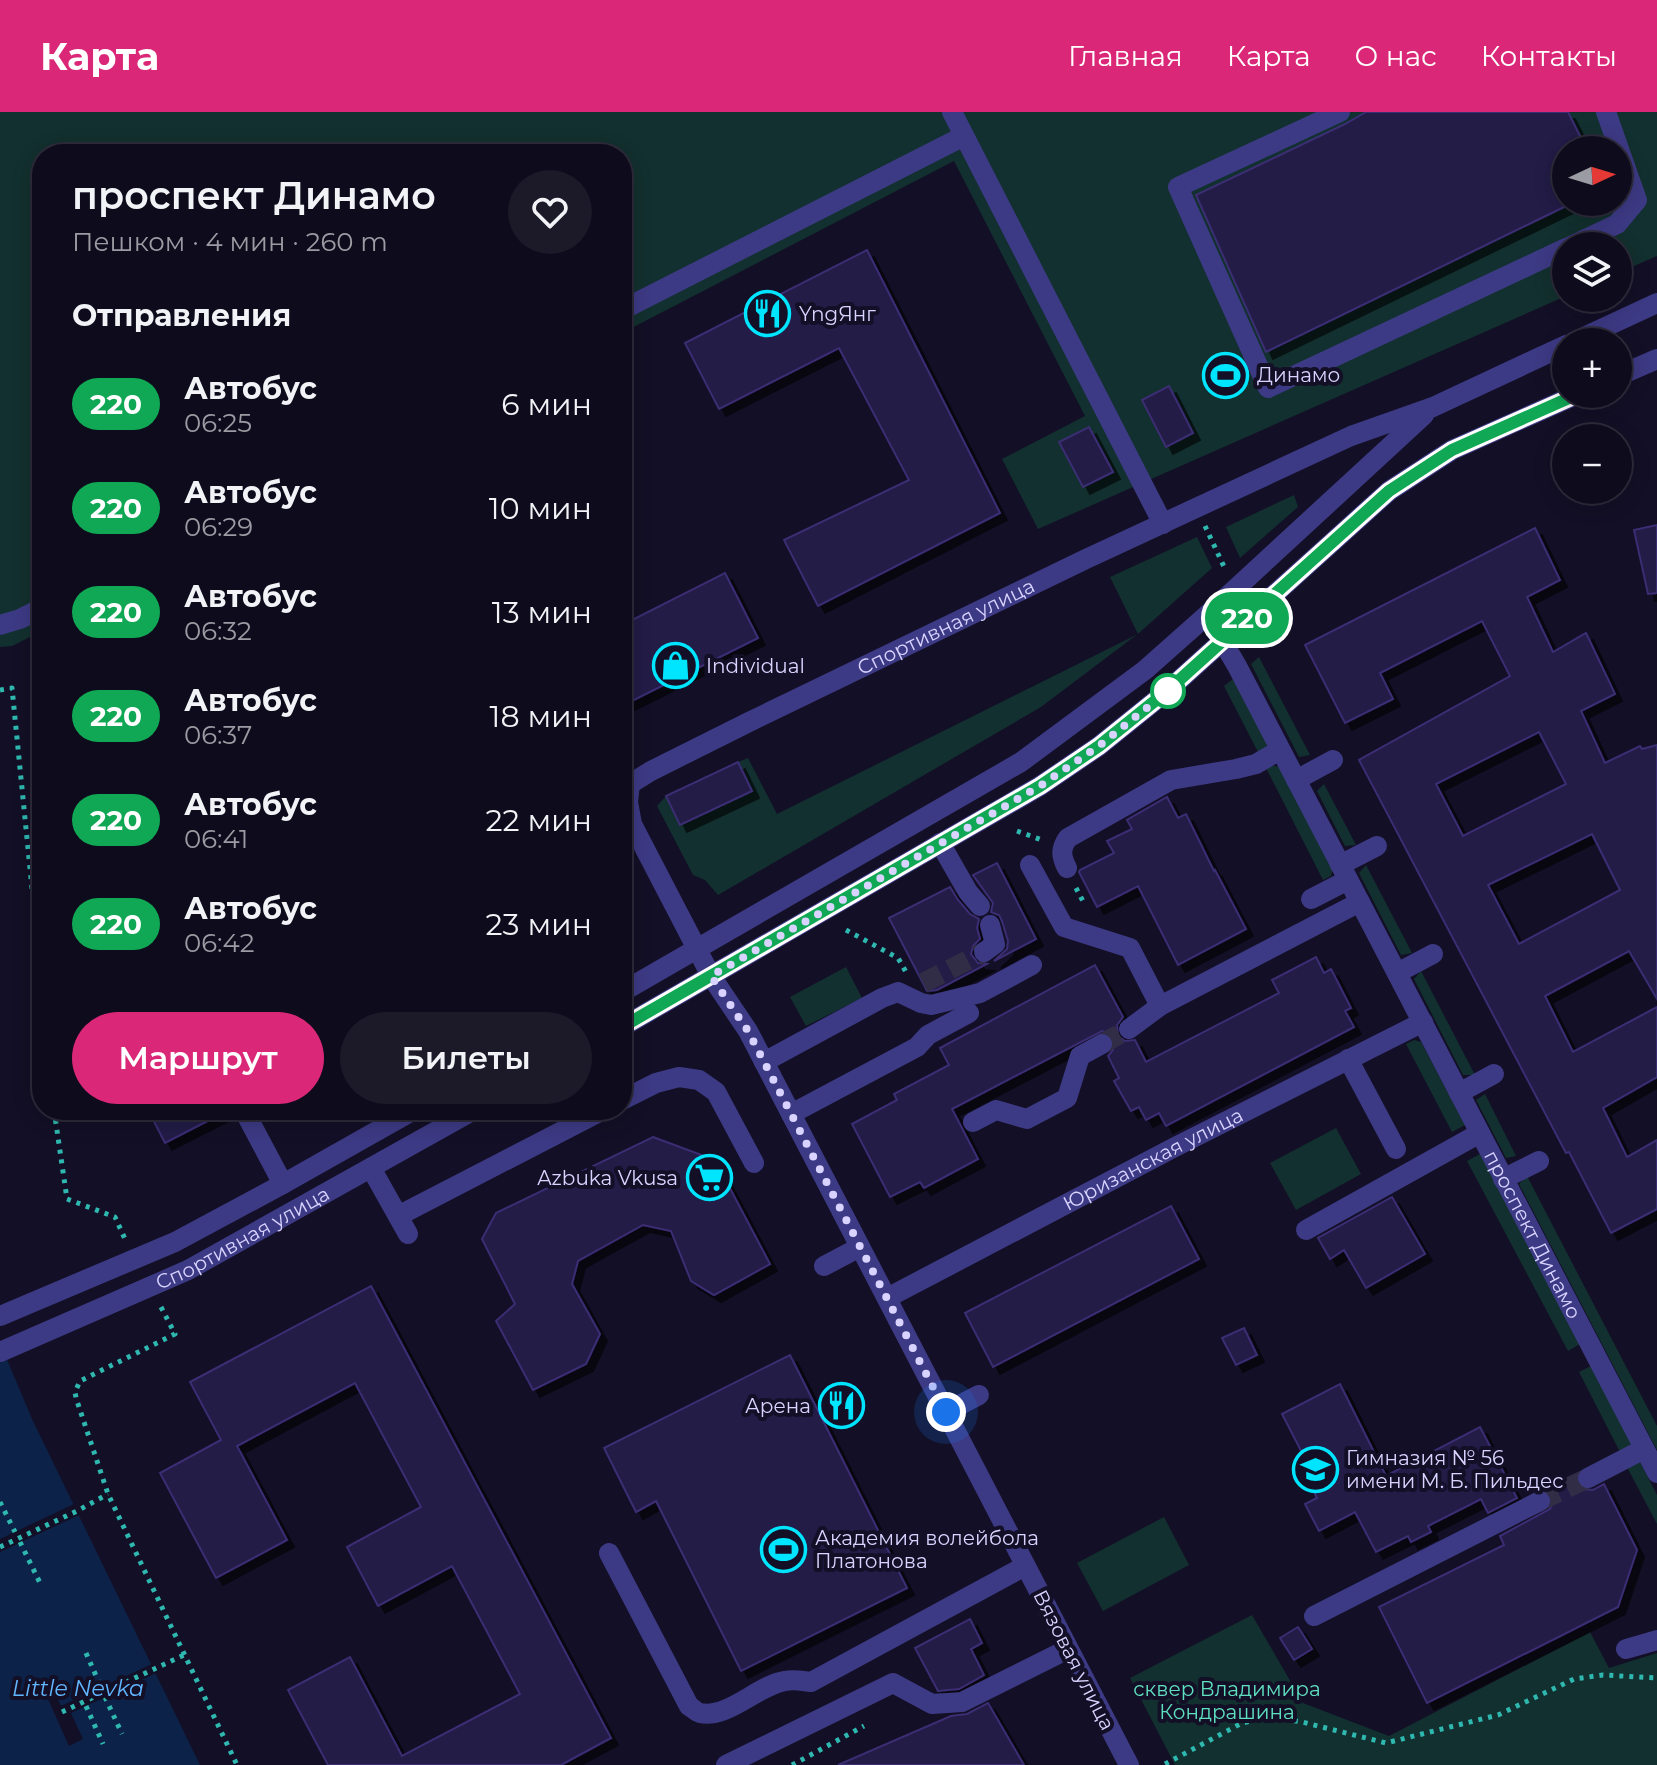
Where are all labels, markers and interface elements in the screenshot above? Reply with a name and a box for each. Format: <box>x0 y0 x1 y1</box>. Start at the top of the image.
text: Карта <box>40 33 159 80</box>
text: Главная <box>1068 39 1183 73</box>
text: Карта <box>1227 39 1311 73</box>
text: О нас <box>1355 39 1437 73</box>
text: Контакты <box>1481 39 1617 73</box>
north arrow <box>1552 136 1632 216</box>
map controls <box>1552 136 1632 504</box>
button: heart <box>508 170 592 254</box>
text: проспект Динамо <box>72 172 436 219</box>
text: Пешком · 4 мин · 260 m <box>72 226 388 258</box>
button: layers <box>1552 232 1632 312</box>
restaurant icon: YngЯнг <box>744 290 792 338</box>
text: Отправления <box>72 297 291 334</box>
place label: YngЯнг <box>799 302 876 326</box>
button: + <box>1552 328 1632 408</box>
sports icon: Динамо <box>1202 351 1250 399</box>
place label: Динамо <box>1257 363 1340 387</box>
text: Автобус <box>184 370 317 407</box>
text: 6 мин <box>501 386 592 423</box>
text: 220 <box>90 387 142 421</box>
text: 06:25 <box>184 407 252 439</box>
button: − <box>1552 424 1632 504</box>
text: Автобус <box>184 474 317 511</box>
text: 10 мин <box>489 490 592 527</box>
text: 220 <box>90 491 142 525</box>
text: 06:29 <box>184 511 253 543</box>
street label: Спортивная улица <box>853 574 1039 680</box>
text: Автобус <box>184 578 317 615</box>
line badge: 220 <box>1201 592 1293 644</box>
text: 13 мин <box>492 594 592 631</box>
text: 220 <box>90 595 142 629</box>
text: 220 <box>1221 601 1273 635</box>
text: 06:32 <box>184 615 252 647</box>
shop icon: Individual <box>651 642 699 690</box>
place label: Individual <box>706 654 805 678</box>
unlabelled marker <box>1151 674 1185 708</box>
text: Автобус <box>184 682 317 719</box>
text: 18 мин <box>490 698 592 735</box>
text: 220 <box>90 699 142 733</box>
text: 06:37 <box>184 719 252 751</box>
text: Автобус <box>184 786 317 823</box>
text: 22 мин <box>485 802 592 839</box>
text: 220 <box>90 803 142 837</box>
text: 06:41 <box>184 823 248 855</box>
text: Автобус <box>184 890 317 927</box>
text: 23 мин <box>486 906 592 943</box>
text: 220 <box>90 907 142 941</box>
text: 06:42 <box>184 927 254 959</box>
button: Маршрут <box>72 1012 324 1104</box>
button: Билеты <box>340 1012 592 1104</box>
street label: Юризанская улица <box>1059 1103 1247 1216</box>
street label: проспект Динамо <box>1479 1146 1587 1323</box>
supermarket icon: Azbuka Vkusa <box>685 1154 733 1202</box>
place label: Azbuka Vkusa <box>537 1166 678 1190</box>
street label: Спортивная улица <box>152 1181 334 1295</box>
restaurant icon: Арена <box>818 1382 866 1430</box>
your location <box>926 1392 966 1432</box>
place label: Арена <box>745 1394 811 1418</box>
school or university icon: Гимназия № 56 имени М. Б. Пильдес <box>1291 1445 1339 1493</box>
place label: Гимназия № 56 имени М. Б. Пильдес <box>1346 1446 1564 1493</box>
sports icon: Академия волейбола Платонова <box>760 1526 808 1574</box>
place label: Академия волейбола Платонова <box>815 1526 1039 1573</box>
street label: Вязовая улица <box>1028 1586 1120 1734</box>
water label: Little Nevka <box>12 1675 144 1702</box>
park label: сквер Владимира Кондрашина <box>1133 1677 1321 1724</box>

